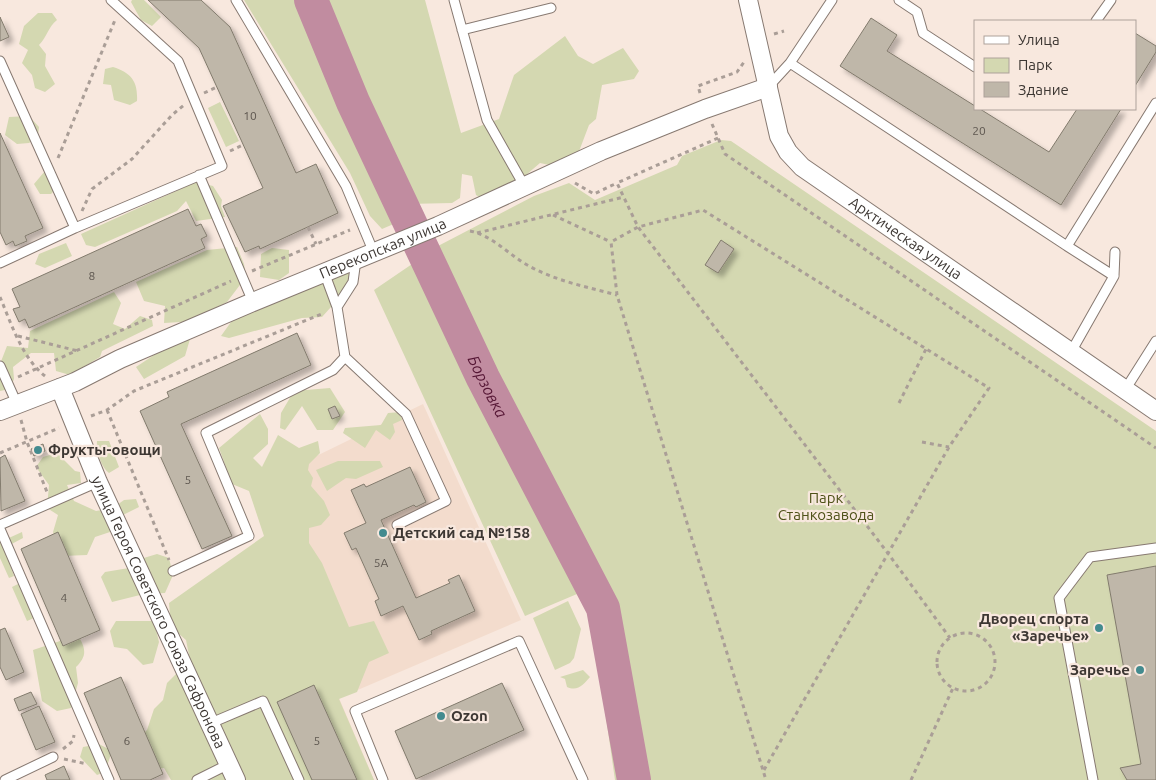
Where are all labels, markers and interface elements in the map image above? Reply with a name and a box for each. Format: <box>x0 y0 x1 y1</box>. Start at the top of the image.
legend <box>974 20 1136 110</box>
text: Улица <box>1018 31 1060 48</box>
text: Парк <box>1018 56 1053 73</box>
text: Здание <box>1018 81 1069 98</box>
house number: 10 <box>243 109 257 122</box>
house number: 20 <box>972 124 986 137</box>
street label: Арктическая улица <box>846 193 965 283</box>
street label: Перекопская улица <box>317 214 449 282</box>
house number: 8 <box>89 269 96 282</box>
water label: Борзовка <box>465 352 511 421</box>
place label: Фрукты-овощи <box>48 441 161 458</box>
marker: Фрукты-овощи <box>32 444 44 456</box>
house number: 5 <box>185 473 191 486</box>
street label: улица Героя Советского Союза Сафронова <box>89 474 229 751</box>
park label: Парк Станкозавода <box>778 489 874 523</box>
place label: Детский сад №158 <box>393 524 530 541</box>
marker: Детский сад №158 <box>377 527 389 539</box>
house number: 5А <box>374 556 388 569</box>
house number: 4 <box>61 591 68 604</box>
place label: Дворец спорта «Заречье» <box>979 610 1090 644</box>
marker: Дворец спорта «Заречье» <box>1093 622 1105 634</box>
place label: Заречье <box>1070 661 1130 678</box>
marker: Заречье <box>1134 664 1146 676</box>
place label: Ozon <box>451 707 488 724</box>
marker: Ozon <box>435 710 447 722</box>
house number: 6 <box>124 734 131 747</box>
house number: 5 <box>314 734 320 747</box>

